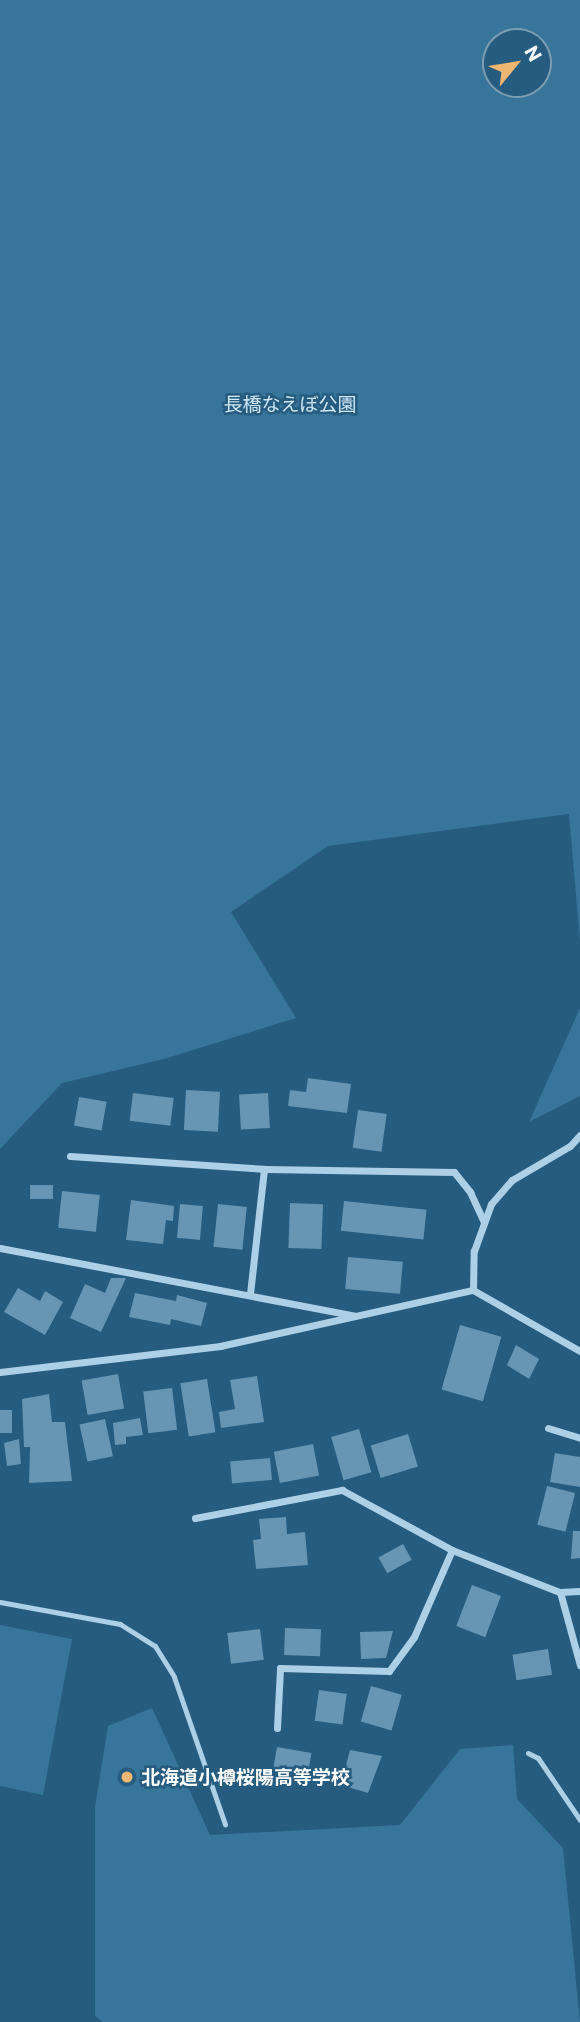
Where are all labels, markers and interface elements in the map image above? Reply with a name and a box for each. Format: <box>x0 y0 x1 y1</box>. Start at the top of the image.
north arrow <box>482 28 552 98</box>
text: N <box>520 41 547 65</box>
park label: 長橋なえぼ公園 <box>224 393 356 415</box>
place label: 北海道小樽桜陽高等学校 <box>141 1766 350 1788</box>
marker: 北海道小樽桜陽高等学校 <box>119 1769 135 1785</box>

